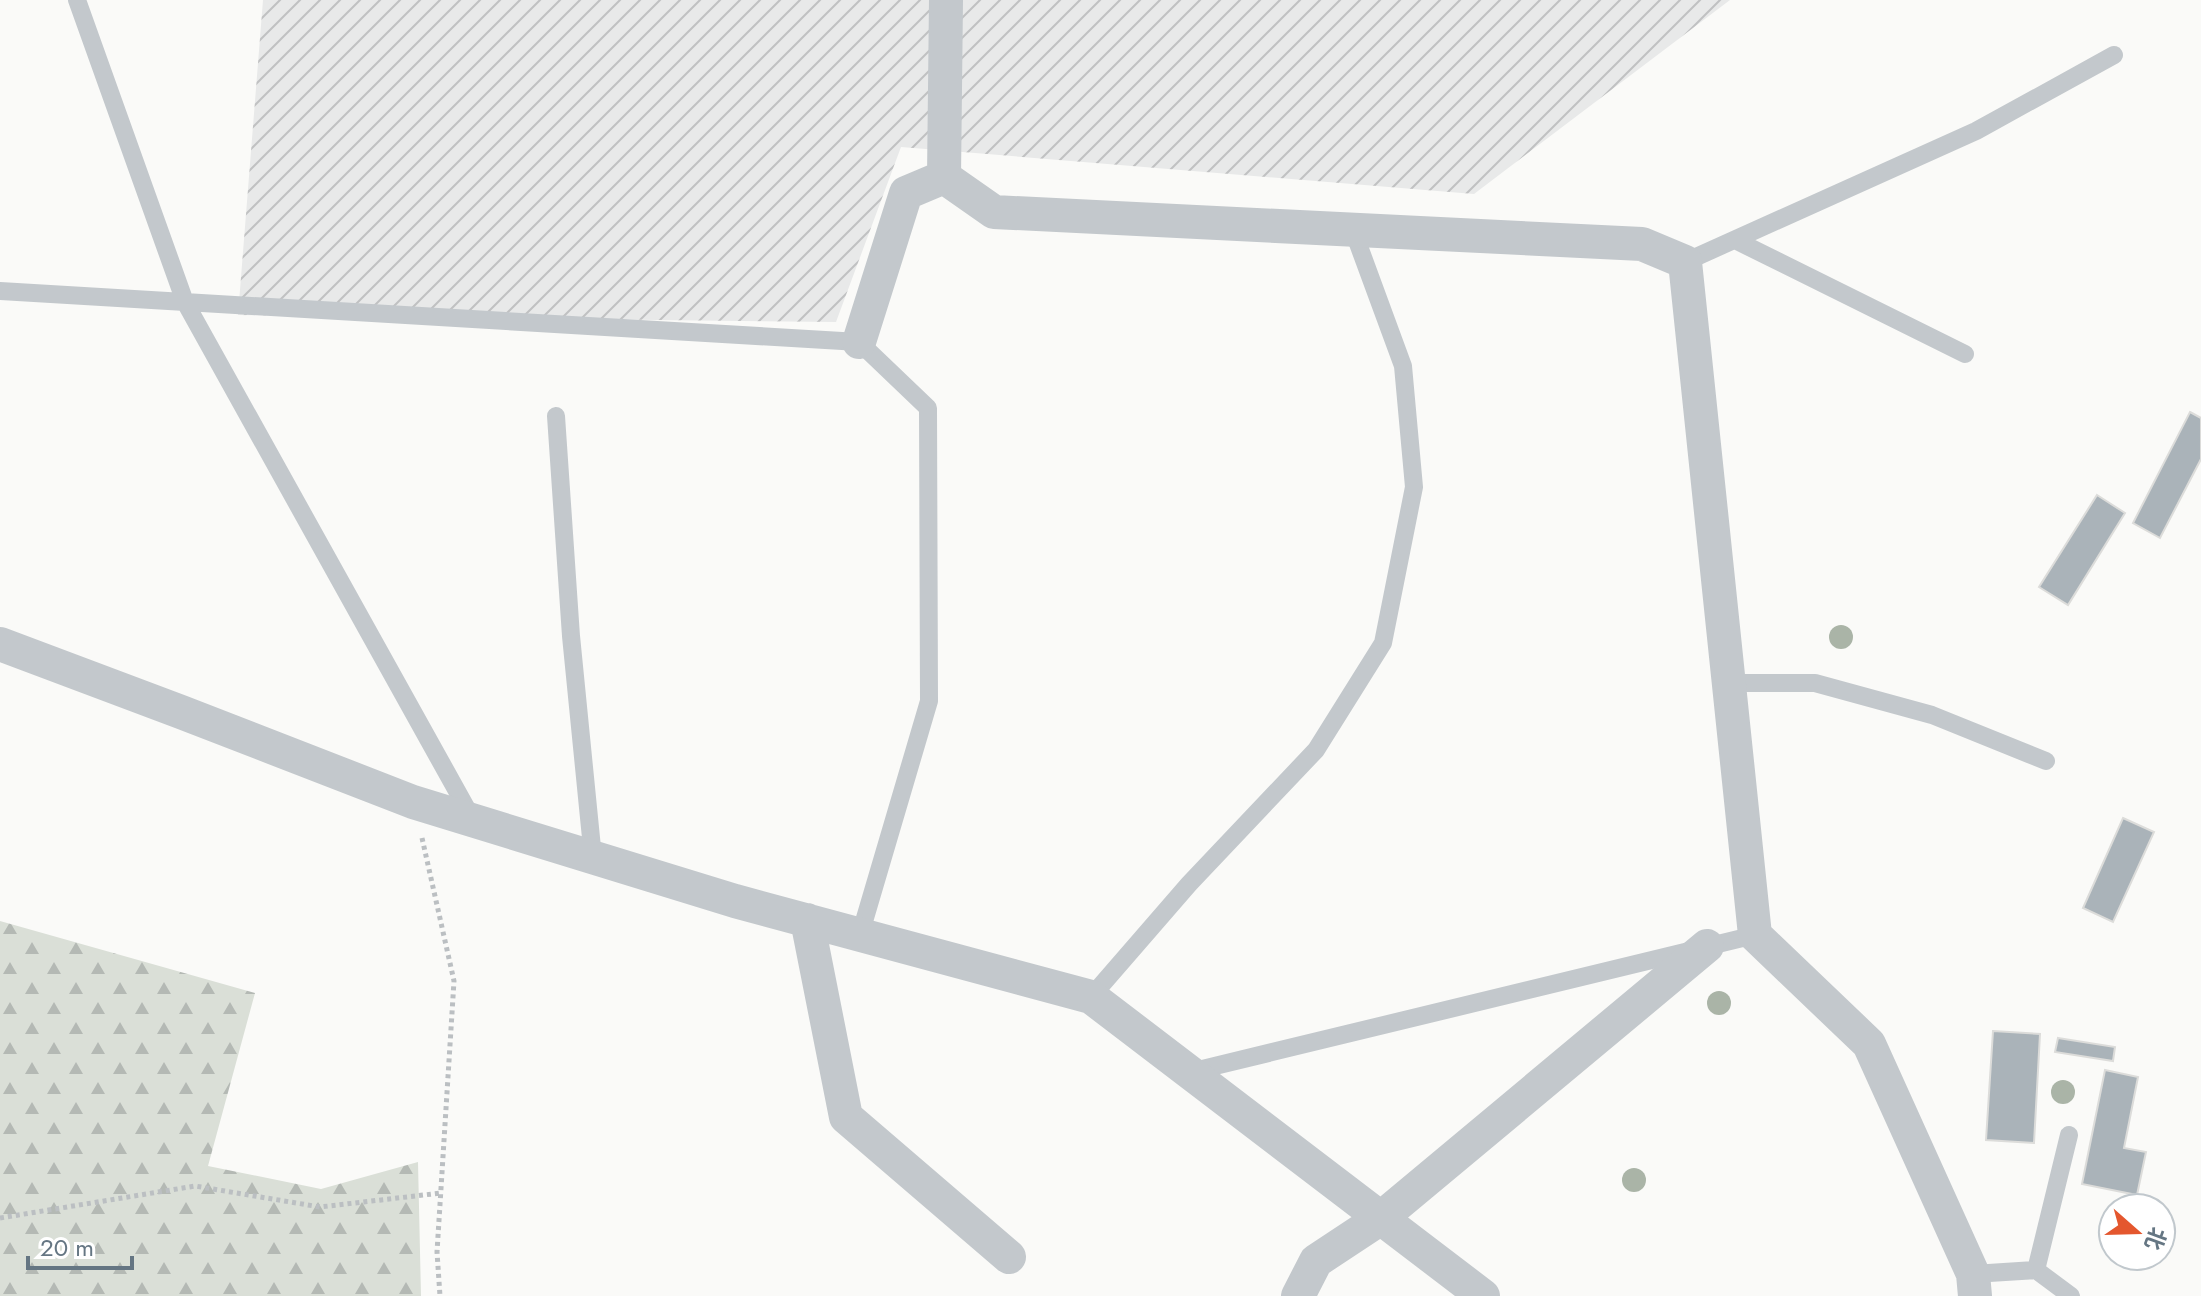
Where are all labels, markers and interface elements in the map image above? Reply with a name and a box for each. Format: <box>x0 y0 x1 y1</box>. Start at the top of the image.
north arrow <box>2097 1192 2177 1272</box>
scale bar <box>28 1220 132 1270</box>
text: 北 <box>2137 1223 2175 1255</box>
text: 20 m <box>40 1230 94 1265</box>

